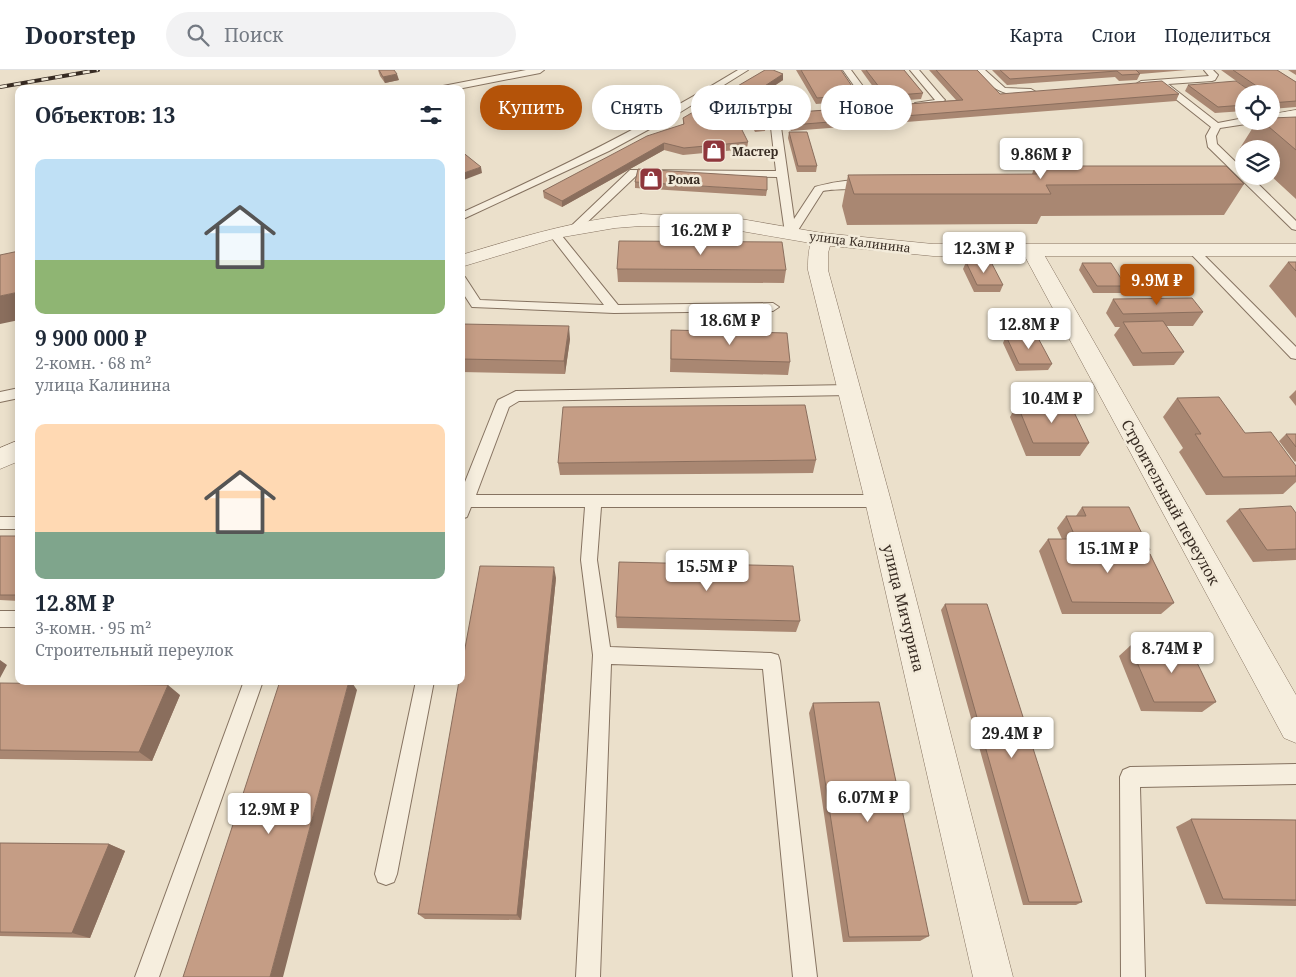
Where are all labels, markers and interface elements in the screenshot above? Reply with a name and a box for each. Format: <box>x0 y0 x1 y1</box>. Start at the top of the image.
search box <box>166 12 516 57</box>
text: Doorstep <box>25 18 136 51</box>
icon: search <box>184 21 212 49</box>
text: Поиск <box>224 22 283 48</box>
text: Карта <box>1009 23 1064 47</box>
text: Слои <box>1092 23 1136 47</box>
text: Поделиться <box>1164 23 1271 47</box>
chip: Купить <box>480 85 582 130</box>
chip: Снять <box>592 85 681 130</box>
chip: Фильтры <box>691 85 811 130</box>
chip: Новое <box>821 85 912 130</box>
map controls <box>1235 85 1280 185</box>
button: locate <box>1235 85 1280 130</box>
text: Объектов: 13 <box>35 101 175 129</box>
icon: filters <box>417 101 445 129</box>
shop icon: Мастер <box>701 138 727 164</box>
pin: 9.86M ₽ <box>995 138 1087 180</box>
button: layers <box>1235 140 1280 185</box>
place label: Мастер <box>732 143 778 160</box>
text: 9.86M ₽ <box>1011 143 1071 165</box>
shop icon: Рома <box>638 166 664 192</box>
place label: Рома <box>668 171 700 188</box>
icon: home <box>195 192 285 282</box>
pin: 16.2M ₽ <box>655 214 747 256</box>
text: 16.2M ₽ <box>671 219 731 241</box>
street label: улица Калинина <box>808 227 912 257</box>
pin: 12.3M ₽ <box>938 232 1030 274</box>
text: 12.3M ₽ <box>954 237 1014 259</box>
pin: 9.9M ₽ <box>1116 264 1198 306</box>
text: 9.9M ₽ <box>1131 269 1183 291</box>
pin: 18.6M ₽ <box>684 304 776 346</box>
pin: 12.8M ₽ <box>983 308 1075 350</box>
text: 18.6M ₽ <box>700 309 760 331</box>
text: 12.8M ₽ <box>999 313 1059 335</box>
text: 9 900 000 ₽ <box>35 324 147 352</box>
text: 2-комн. · 68 m² <box>35 352 151 374</box>
text: улица Калинина <box>35 374 171 396</box>
pin: 10.4M ₽ <box>1006 382 1098 424</box>
text: 10.4M ₽ <box>1022 387 1082 409</box>
street label: Строительный переулок <box>1117 416 1225 588</box>
icon: home <box>195 457 285 547</box>
pin: 15.1M ₽ <box>1062 532 1154 574</box>
text: 15.1M ₽ <box>1078 537 1138 559</box>
street label: улица Мичурина <box>878 542 930 674</box>
pin: 15.5M ₽ <box>661 550 753 592</box>
text: 15.5M ₽ <box>677 555 737 577</box>
text: 12.8M ₽ <box>35 589 115 617</box>
text: 3-комн. · 95 m² <box>35 617 151 639</box>
pin: 8.74M ₽ <box>1126 632 1218 674</box>
text: 8.74M ₽ <box>1142 637 1202 659</box>
text: Строительный переулок <box>35 639 233 661</box>
pin: 29.4M ₽ <box>966 716 1058 759</box>
text: 29.4M ₽ <box>982 722 1042 744</box>
pin: 6.07M ₽ <box>822 780 914 823</box>
text: 6.07M ₽ <box>838 786 898 808</box>
pin: 12.9M ₽ <box>223 792 315 835</box>
text: 12.9M ₽ <box>239 798 299 820</box>

